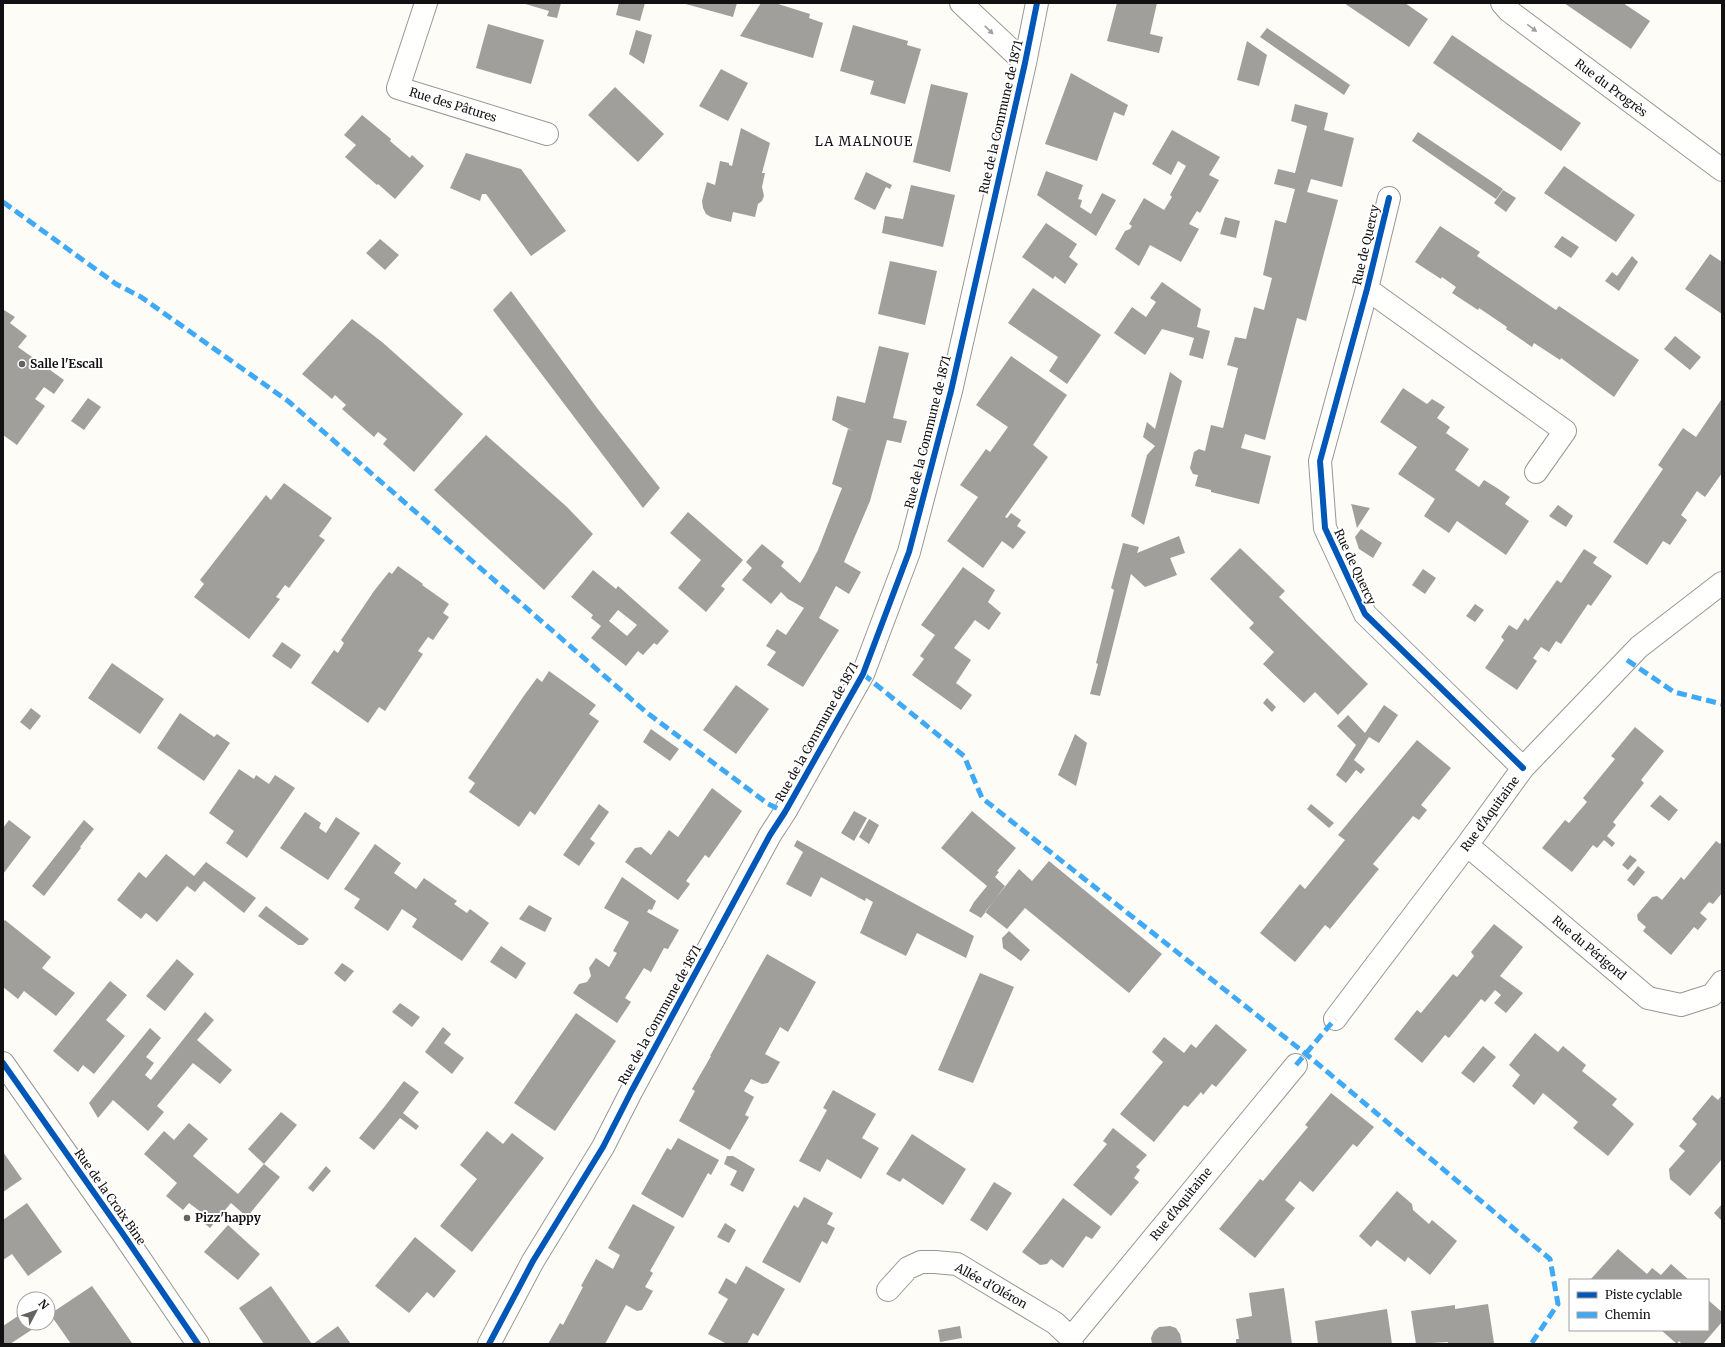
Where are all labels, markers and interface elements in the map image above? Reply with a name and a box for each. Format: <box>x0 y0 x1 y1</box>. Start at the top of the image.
one-way arrow <box>1527 24 1537 32</box>
one-way arrow <box>984 25 994 35</box>
street label: Rue de la Commune de 1871 <box>976 38 1026 195</box>
street label: Rue du Progrès <box>1572 55 1651 120</box>
street label: Rue des Pâtures <box>408 84 499 125</box>
district label: LA MALNOUE <box>815 133 913 150</box>
street label: Rue de Quercy <box>1349 203 1382 287</box>
street label: Rue de la Commune de 1871 <box>901 353 954 510</box>
place label: Salle l'Escall <box>30 356 103 371</box>
marker: Salle l'Escall <box>17 359 27 369</box>
street label: Rue de Quercy <box>1331 526 1380 607</box>
street label: Rue de la Commune de 1871 <box>772 659 862 804</box>
street label: Rue d'Aquitaine <box>1457 773 1522 854</box>
street label: Rue du Périgord <box>1549 912 1629 983</box>
street label: Rue de la Commune de 1871 <box>615 942 705 1087</box>
street label: Rue de la Croix Bine <box>72 1146 149 1248</box>
street label: Rue d'Aquitaine <box>1147 1164 1215 1243</box>
place label: Pizz'happy <box>195 1210 262 1225</box>
marker: Pizz'happy <box>182 1213 192 1223</box>
street label: Allée d'Oléron <box>952 1259 1030 1312</box>
legend <box>1569 1279 1709 1331</box>
text: Piste cyclable <box>1605 1287 1682 1302</box>
north arrow <box>16 1291 56 1331</box>
text: N <box>35 1297 52 1313</box>
text: Chemin <box>1605 1307 1651 1322</box>

